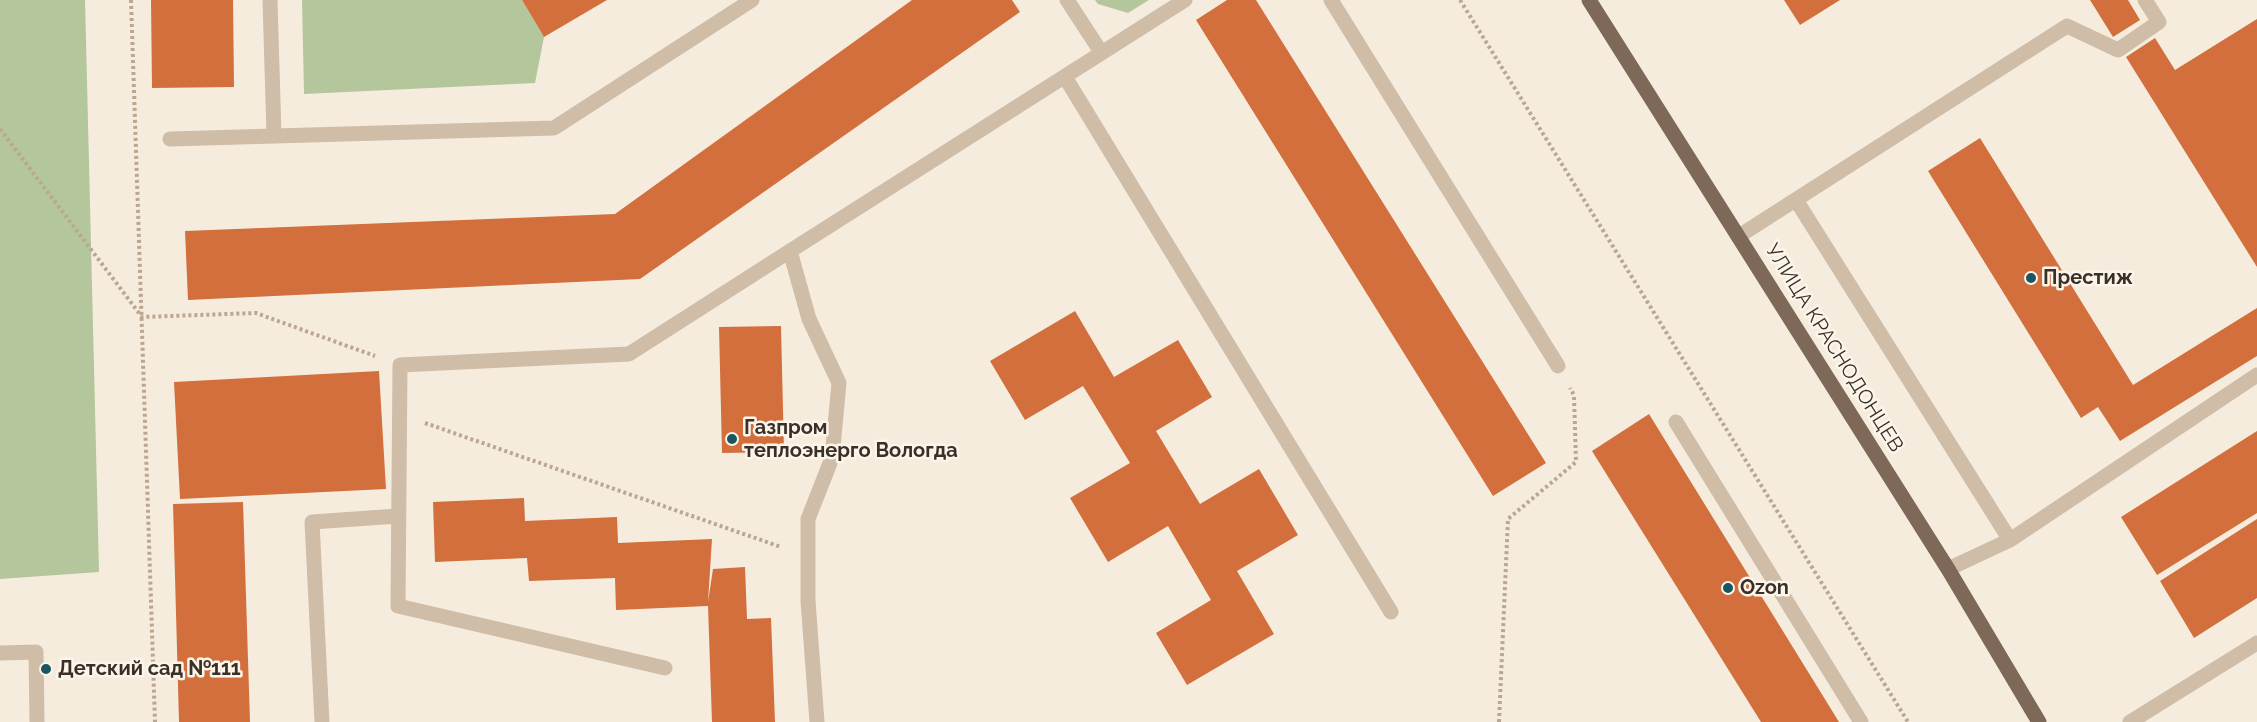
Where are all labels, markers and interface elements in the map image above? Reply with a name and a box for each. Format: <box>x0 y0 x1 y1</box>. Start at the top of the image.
street label: УЛИЦА КРАСНОДОНЦЕВ <box>1760 239 1908 457</box>
place label: Престиж <box>2043 266 2133 290</box>
marker: Престиж <box>2024 271 2038 285</box>
place label: Газпром теплоэнерго Вологда <box>744 416 958 463</box>
marker: Газпром теплоэнерго Вологда <box>725 432 739 446</box>
place label: Ozon <box>1740 576 1789 600</box>
marker: Ozon <box>1721 581 1735 595</box>
place label: Детский сад №111 <box>58 657 241 681</box>
marker: Детский сад №111 <box>39 662 53 676</box>

